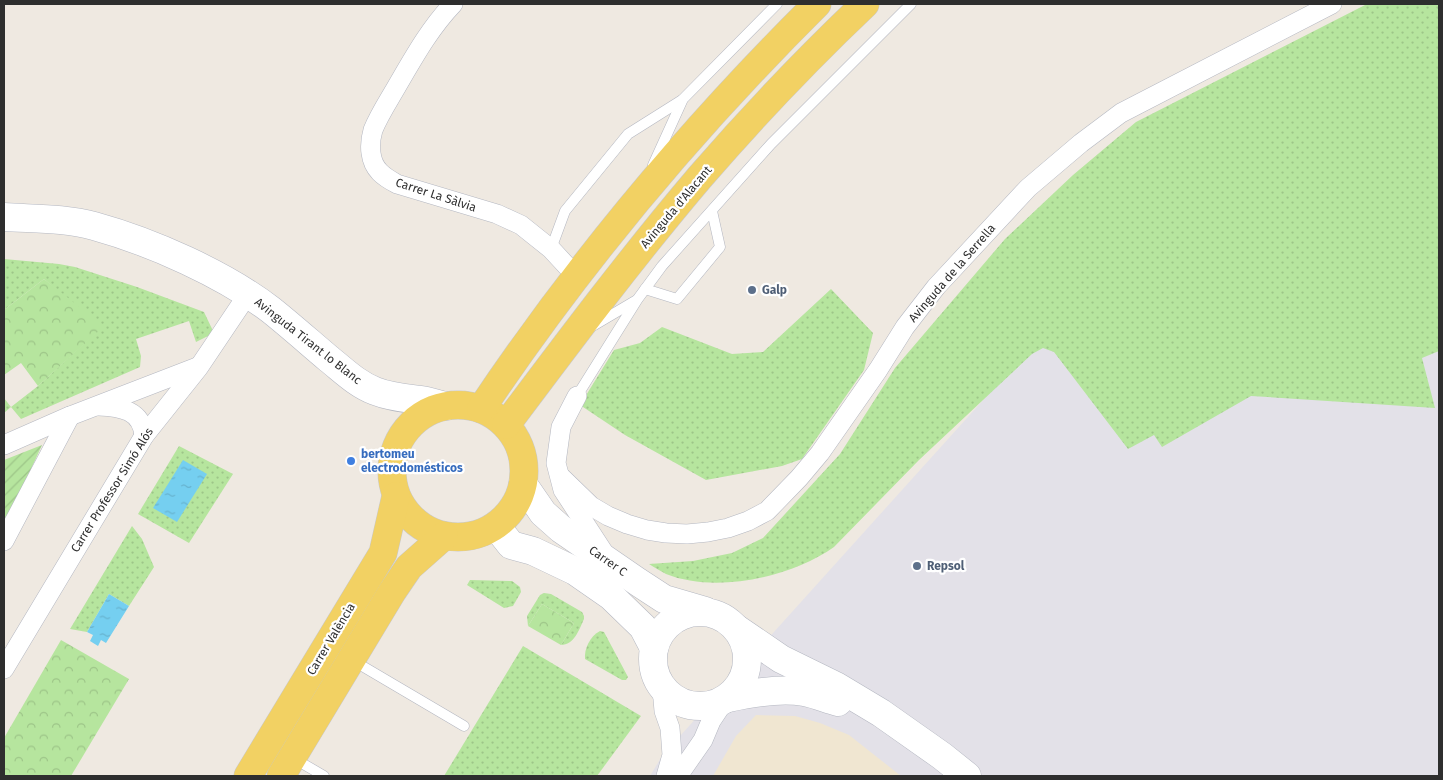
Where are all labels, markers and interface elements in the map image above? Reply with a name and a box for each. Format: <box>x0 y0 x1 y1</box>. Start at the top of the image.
street label: Avinguda d'Alacant <box>638 163 715 251</box>
street label: Carrer La Sàlvia <box>394 175 478 215</box>
street label: Avinguda de la Serrella <box>906 221 998 325</box>
place label: Galp <box>762 283 787 297</box>
marker: Galp <box>746 284 758 296</box>
street label: Avinguda Tirant lo Blanc <box>252 295 364 387</box>
street label: Carrer Professor Simó Alós <box>68 425 156 555</box>
place label: bertomeu electrodomésticos <box>361 447 463 475</box>
marker: bertomeu electrodomésticos <box>345 455 357 467</box>
street label: Carrer C <box>586 543 630 579</box>
place label: Repsol <box>927 559 965 573</box>
marker: Repsol <box>911 560 923 572</box>
street label: Carrer València <box>304 600 358 678</box>

